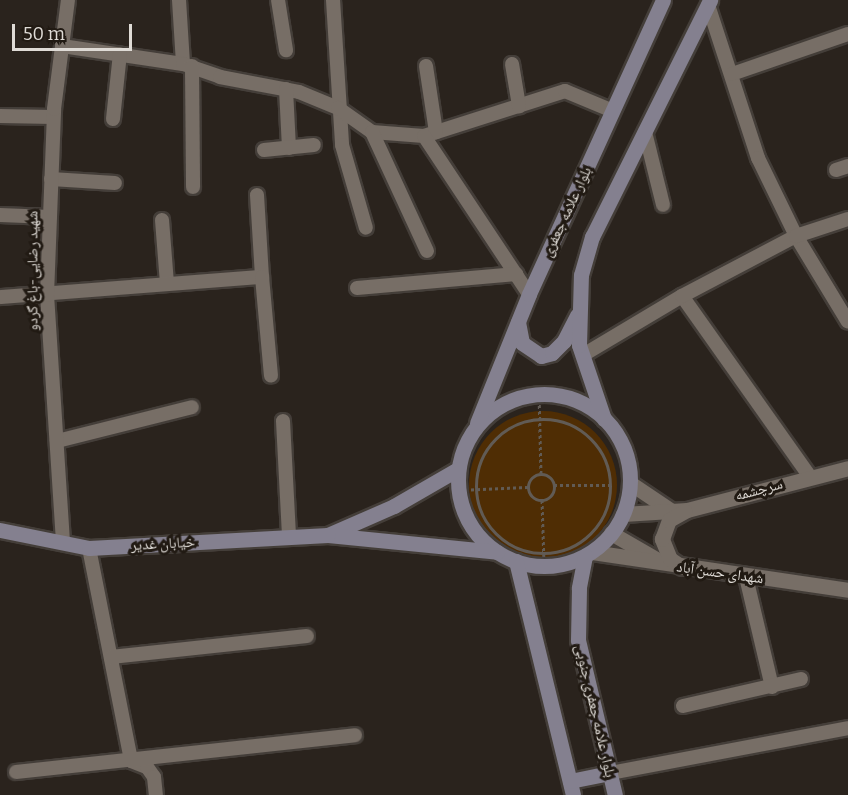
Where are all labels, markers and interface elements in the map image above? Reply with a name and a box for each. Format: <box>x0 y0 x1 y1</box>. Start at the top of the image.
scale bar <box>15 12 135 50</box>
text: 50 m <box>23 23 65 45</box>
street label: بلوار علامه جعفری <box>538 164 596 260</box>
street label: شهید رضایی-باغ گردو <box>24 211 42 331</box>
street label: سرچشمه <box>733 475 785 505</box>
street label: خیابان غدیر <box>130 533 196 555</box>
street label: شهدای حسن آباد <box>675 558 765 588</box>
street label: بلوار علامه جعفری جنوبی <box>571 643 619 779</box>

